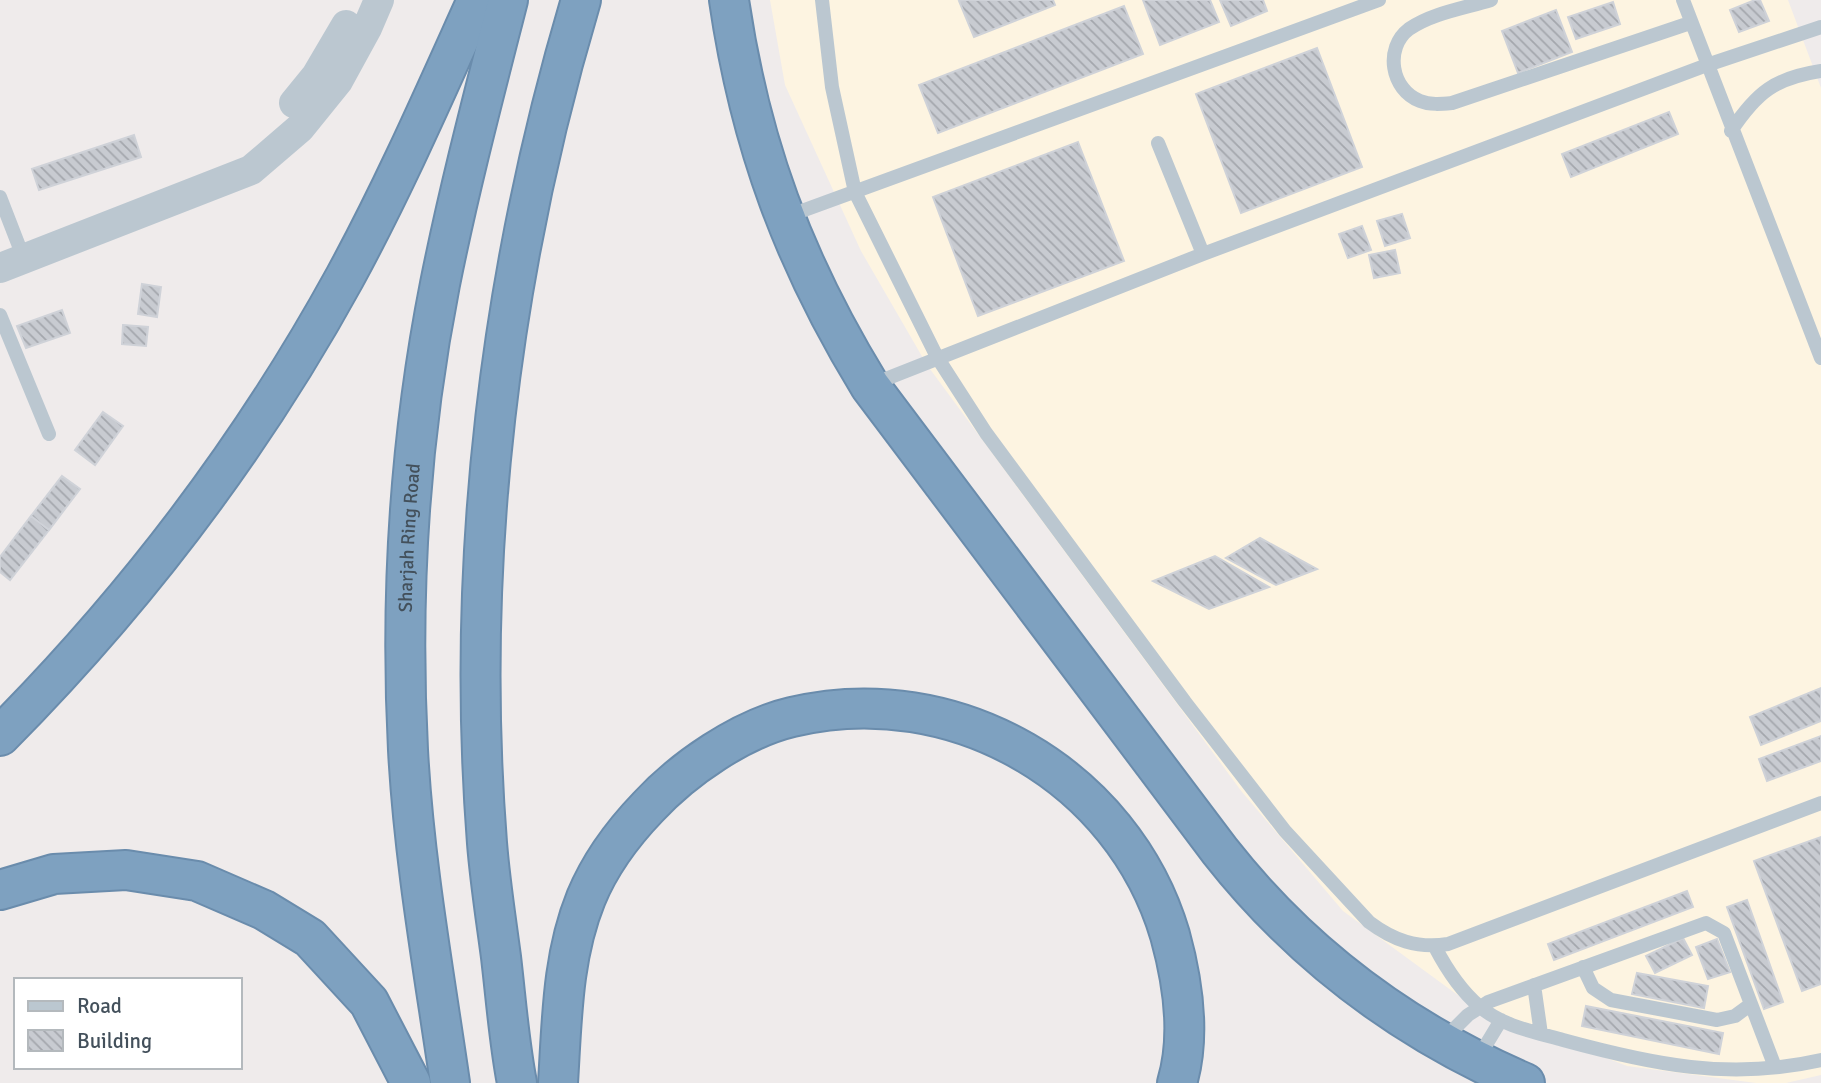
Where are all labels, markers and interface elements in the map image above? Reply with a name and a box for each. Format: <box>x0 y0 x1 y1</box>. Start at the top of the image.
street label: Sharjah Ring Road <box>394 462 426 613</box>
legend <box>14 978 242 1069</box>
text: Road <box>77 993 122 1019</box>
text: Building <box>77 1028 152 1054</box>

